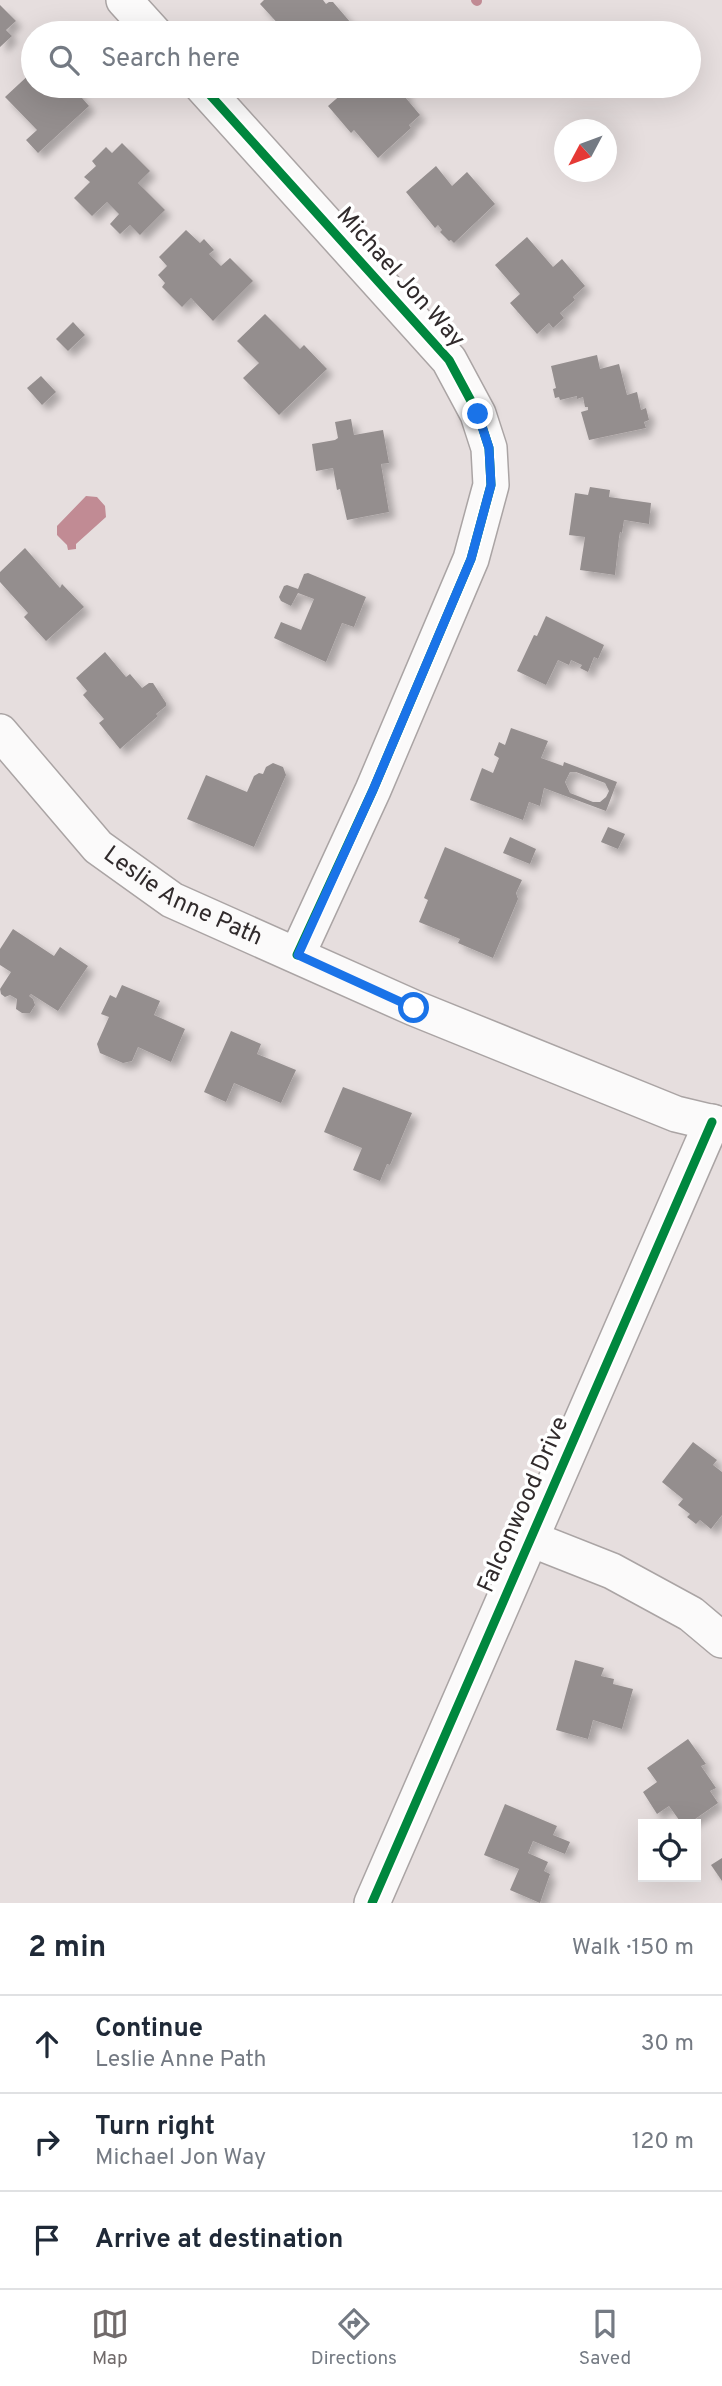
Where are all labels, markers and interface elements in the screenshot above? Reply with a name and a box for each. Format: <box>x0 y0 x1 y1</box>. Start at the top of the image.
search box <box>21 21 701 98</box>
icon: search <box>45 41 83 79</box>
text: Search here <box>101 43 240 76</box>
north arrow <box>554 119 617 182</box>
street label: Michael Jon Way <box>329 202 471 354</box>
route end <box>462 398 493 429</box>
street label: Leslie Anne Path <box>97 840 267 953</box>
route start <box>398 992 429 1023</box>
street label: Falconwood Drive <box>472 1412 576 1598</box>
map controls <box>638 1819 701 1882</box>
button: locate <box>638 1819 701 1882</box>
text: 2 min <box>28 1930 106 1967</box>
text: Walk · 150 m <box>572 1934 694 1963</box>
text: Continue <box>95 2013 203 2046</box>
icon: ahead <box>28 2025 66 2063</box>
text: 30 m <box>641 2030 694 2059</box>
text: Leslie Anne Path <box>95 2046 266 2075</box>
text: Turn right <box>95 2111 215 2144</box>
icon: right <box>28 2123 66 2161</box>
text: 120 m <box>632 2128 694 2157</box>
text: Michael Jon Way <box>95 2144 266 2173</box>
icon: arrive <box>28 2221 66 2259</box>
text: Arrive at destination <box>95 2224 343 2257</box>
tab: Map <box>91 2305 129 2371</box>
tab: Directions <box>311 2305 397 2371</box>
tab: Saved <box>579 2305 631 2371</box>

